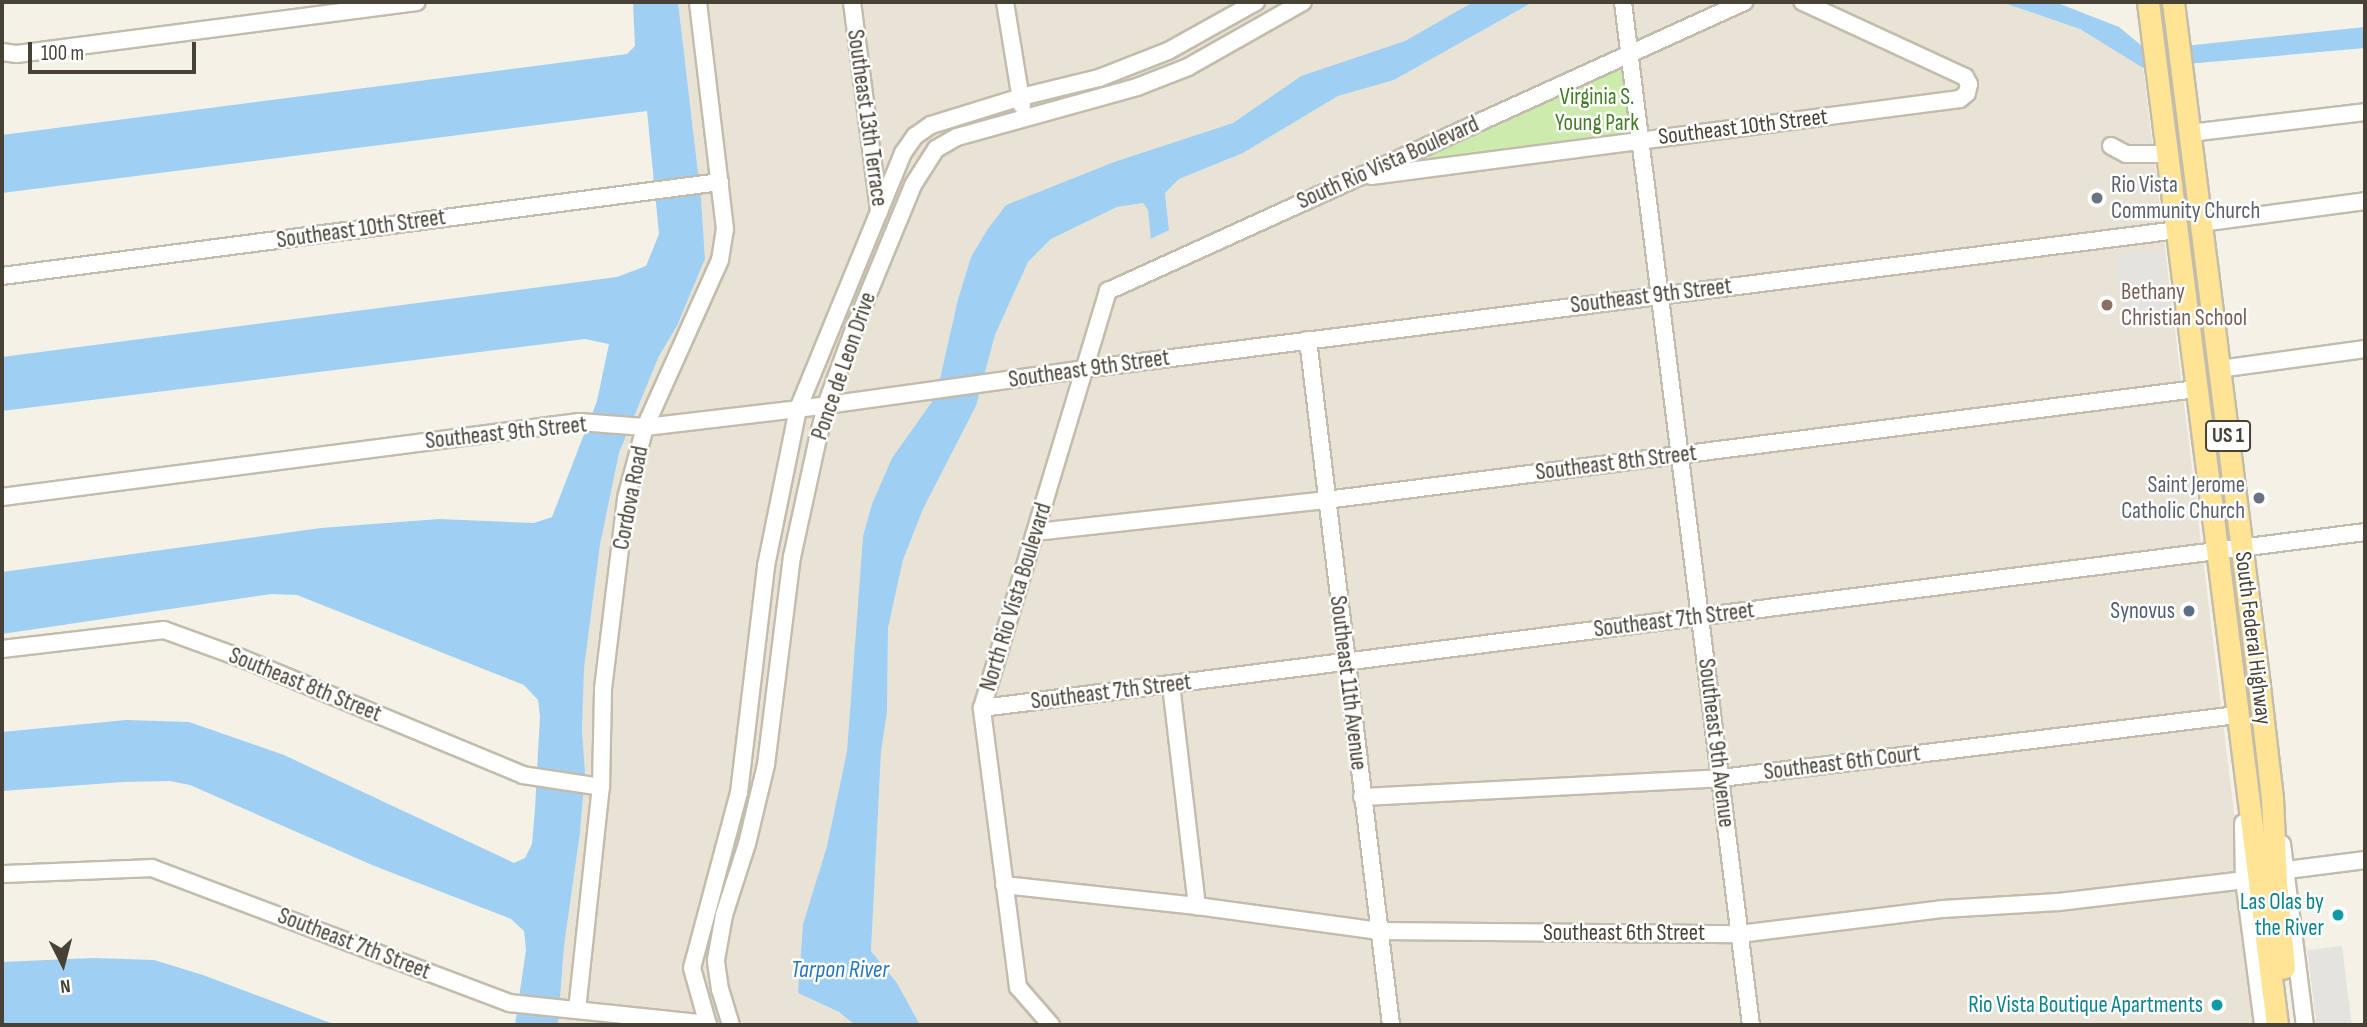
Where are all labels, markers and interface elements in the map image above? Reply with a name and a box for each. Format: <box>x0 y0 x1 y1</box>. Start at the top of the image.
scale bar <box>32 28 200 72</box>
street label: Southeast 13th Terrace <box>841 28 893 208</box>
text: 100 m <box>41 41 84 66</box>
park label: Virginia S. Young Park <box>1555 83 1639 137</box>
street label: Southeast 10th Street <box>1657 103 1829 151</box>
street label: South Rio Vista Boulevard <box>1293 111 1483 215</box>
place label: Rio Vista Community Church <box>2111 171 2260 225</box>
marker: Rio Vista Community Church <box>2089 190 2105 206</box>
street label: Southeast 10th Street <box>275 203 447 255</box>
street label: Southeast 9th Street <box>1569 272 1733 320</box>
place label: Bethany Christian School <box>2121 278 2247 332</box>
street label: Ponce de Leon Drive <box>806 289 882 443</box>
marker: Bethany Christian School <box>2099 297 2115 313</box>
street label: Southeast 9th Street <box>1007 344 1171 394</box>
street label: Southeast 9th Street <box>424 411 588 455</box>
road number: US 1 <box>2204 418 2252 453</box>
street label: Southeast 8th Street <box>1534 439 1698 487</box>
street label: Cordova Road <box>607 444 655 552</box>
place label: Saint Jerome Catholic Church <box>2121 471 2245 525</box>
marker: Saint Jerome Catholic Church <box>2251 490 2267 506</box>
street label: North Rio Vista Boulevard <box>974 500 1058 694</box>
street label: South Federal Highway <box>2229 550 2277 726</box>
street label: Southeast 11th Avenue <box>1324 594 1372 772</box>
street label: Southeast 7th Street <box>1592 596 1756 644</box>
place label: Synovus <box>2110 597 2175 625</box>
marker: Synovus <box>2181 603 2197 619</box>
street label: Southeast 8th Street <box>225 642 385 728</box>
street label: Southeast 9th Avenue <box>1692 657 1740 829</box>
street label: Southeast 7th Street <box>1029 668 1193 716</box>
street label: Southeast 6th Court <box>1762 740 1922 786</box>
place label: Las Olas by the River <box>2240 888 2324 942</box>
street label: Southeast 7th Street <box>274 902 434 986</box>
marker: Las Olas by the River <box>2330 907 2346 923</box>
street label: Southeast 6th Street <box>1543 919 1705 947</box>
north arrow <box>28 929 98 999</box>
water label: Tarpon River <box>791 956 889 984</box>
text: N <box>59 973 71 997</box>
place label: Rio Vista Boutique Apartments <box>1968 991 2203 1019</box>
marker: Rio Vista Boutique Apartments <box>2209 997 2225 1013</box>

